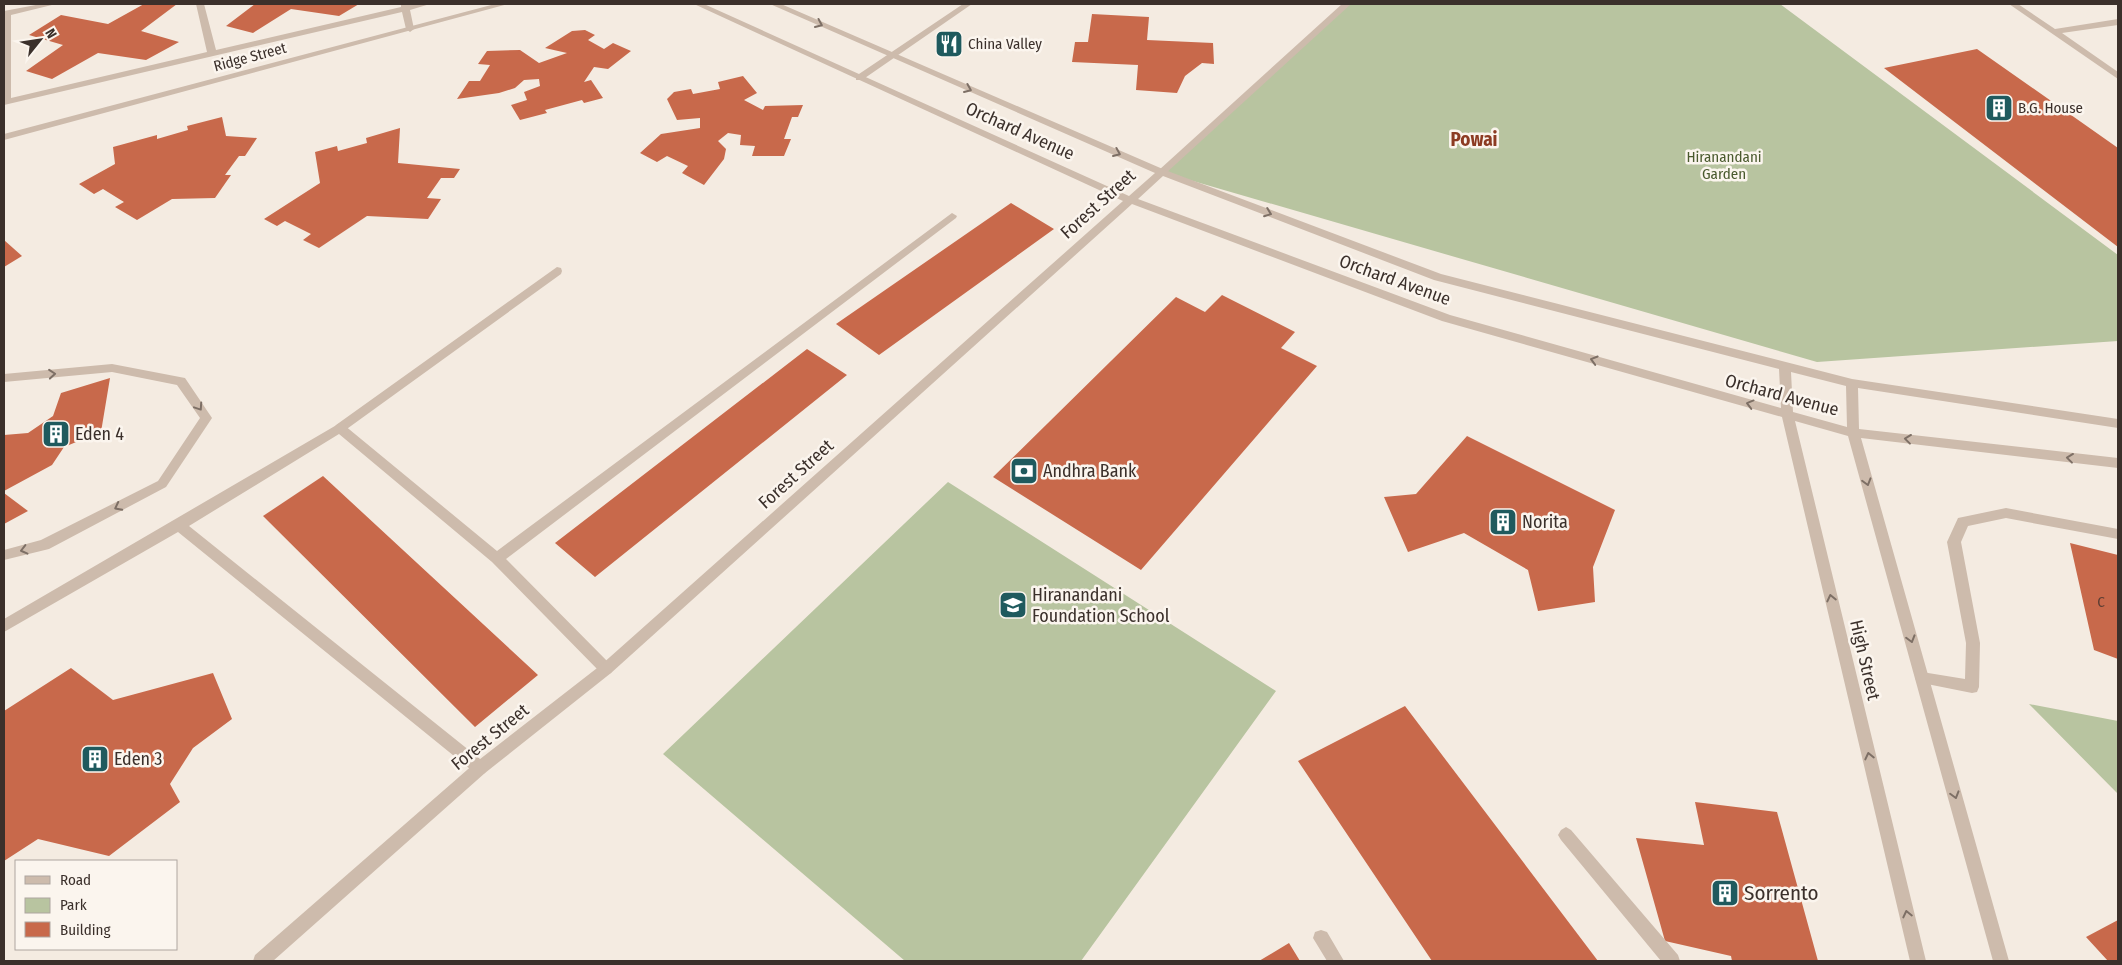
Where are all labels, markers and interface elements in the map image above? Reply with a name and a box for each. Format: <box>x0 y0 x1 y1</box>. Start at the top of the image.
north arrow <box>15 15 65 65</box>
one-way arrow <box>814 17 823 28</box>
text: N <box>41 26 60 42</box>
restaurant icon: China Valley <box>934 29 964 59</box>
place label: China Valley <box>968 35 1042 53</box>
street label: Ridge Street <box>212 39 288 75</box>
one-way arrow <box>963 82 972 93</box>
building icon: B.G. House <box>1984 93 2014 123</box>
street label: Orchard Avenue <box>962 97 1078 165</box>
place label: B.G. House <box>2018 99 2083 117</box>
district label: Powai <box>1450 128 1498 151</box>
one-way arrow <box>1112 146 1121 157</box>
park label: Hiranandani Garden <box>1686 148 1762 183</box>
street label: Forest Street <box>1056 164 1140 243</box>
one-way arrow <box>1263 206 1272 217</box>
street label: Orchard Avenue <box>1336 250 1454 310</box>
one-way arrow <box>1590 356 1598 366</box>
one-way arrow <box>49 369 57 380</box>
street label: Orchard Avenue <box>1723 369 1841 421</box>
one-way arrow <box>1746 399 1755 410</box>
one-way arrow <box>193 402 202 411</box>
building icon: Eden 4 <box>41 419 71 449</box>
place label: Eden 4 <box>75 423 124 445</box>
street label: Forest Street <box>754 434 838 513</box>
one-way arrow <box>1904 434 1912 445</box>
one-way arrow <box>2066 453 2074 464</box>
bank icon: Andhra Bank <box>1009 456 1039 486</box>
place label: Andhra Bank <box>1043 460 1137 482</box>
one-way arrow <box>1862 478 1872 486</box>
one-way arrow <box>114 501 123 511</box>
building icon: Norita <box>1488 507 1518 537</box>
place label: Norita <box>1522 511 1568 533</box>
one-way arrow <box>20 544 29 555</box>
place label: Hiranandani Foundation School <box>1032 584 1170 627</box>
school or university icon: Hiranandani Foundation School <box>998 590 1028 620</box>
one-way arrow <box>1826 593 1837 602</box>
house number: C <box>2097 593 2105 611</box>
street label: High Street <box>1845 618 1885 702</box>
one-way arrow <box>1906 634 1916 642</box>
street label: Forest Street <box>447 699 533 775</box>
building icon: Eden 3 <box>80 744 110 774</box>
place label: Eden 3 <box>114 748 162 770</box>
one-way arrow <box>1864 751 1875 760</box>
one-way arrow <box>1949 791 1960 800</box>
legend <box>15 860 178 950</box>
text: Road <box>60 871 91 889</box>
building icon: Sorrento <box>1710 878 1740 908</box>
place label: Sorrento <box>1744 880 1819 906</box>
text: Park <box>60 896 87 914</box>
one-way arrow <box>1902 910 1912 918</box>
text: Building <box>60 921 111 939</box>

